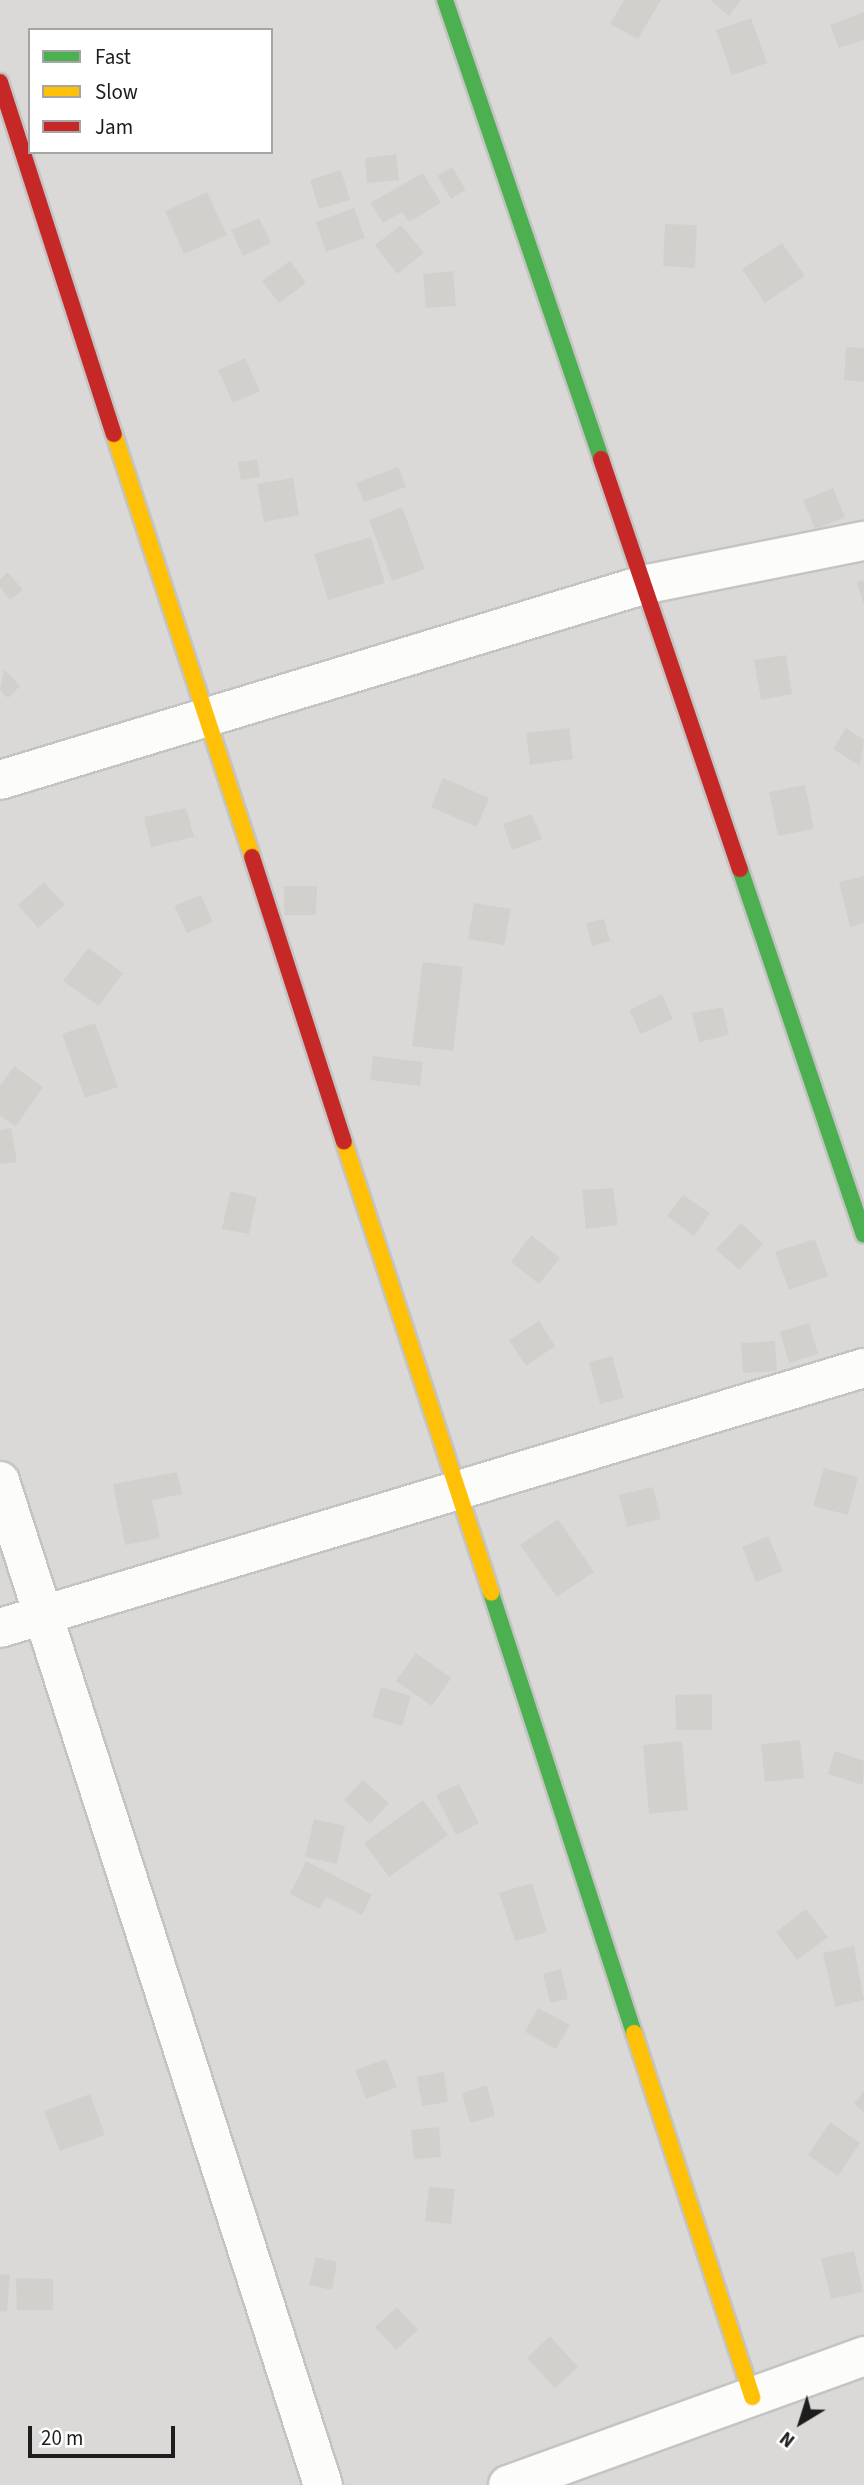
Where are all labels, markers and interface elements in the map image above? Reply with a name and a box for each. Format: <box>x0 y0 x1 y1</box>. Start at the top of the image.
legend <box>28 28 273 154</box>
text: Fast <box>95 42 131 72</box>
text: Slow <box>95 77 138 107</box>
text: Jam <box>95 112 133 142</box>
north arrow <box>766 2387 836 2457</box>
scale bar <box>32 2412 178 2456</box>
text: 20 m <box>41 2423 83 2453</box>
text: N <box>774 2424 801 2453</box>

